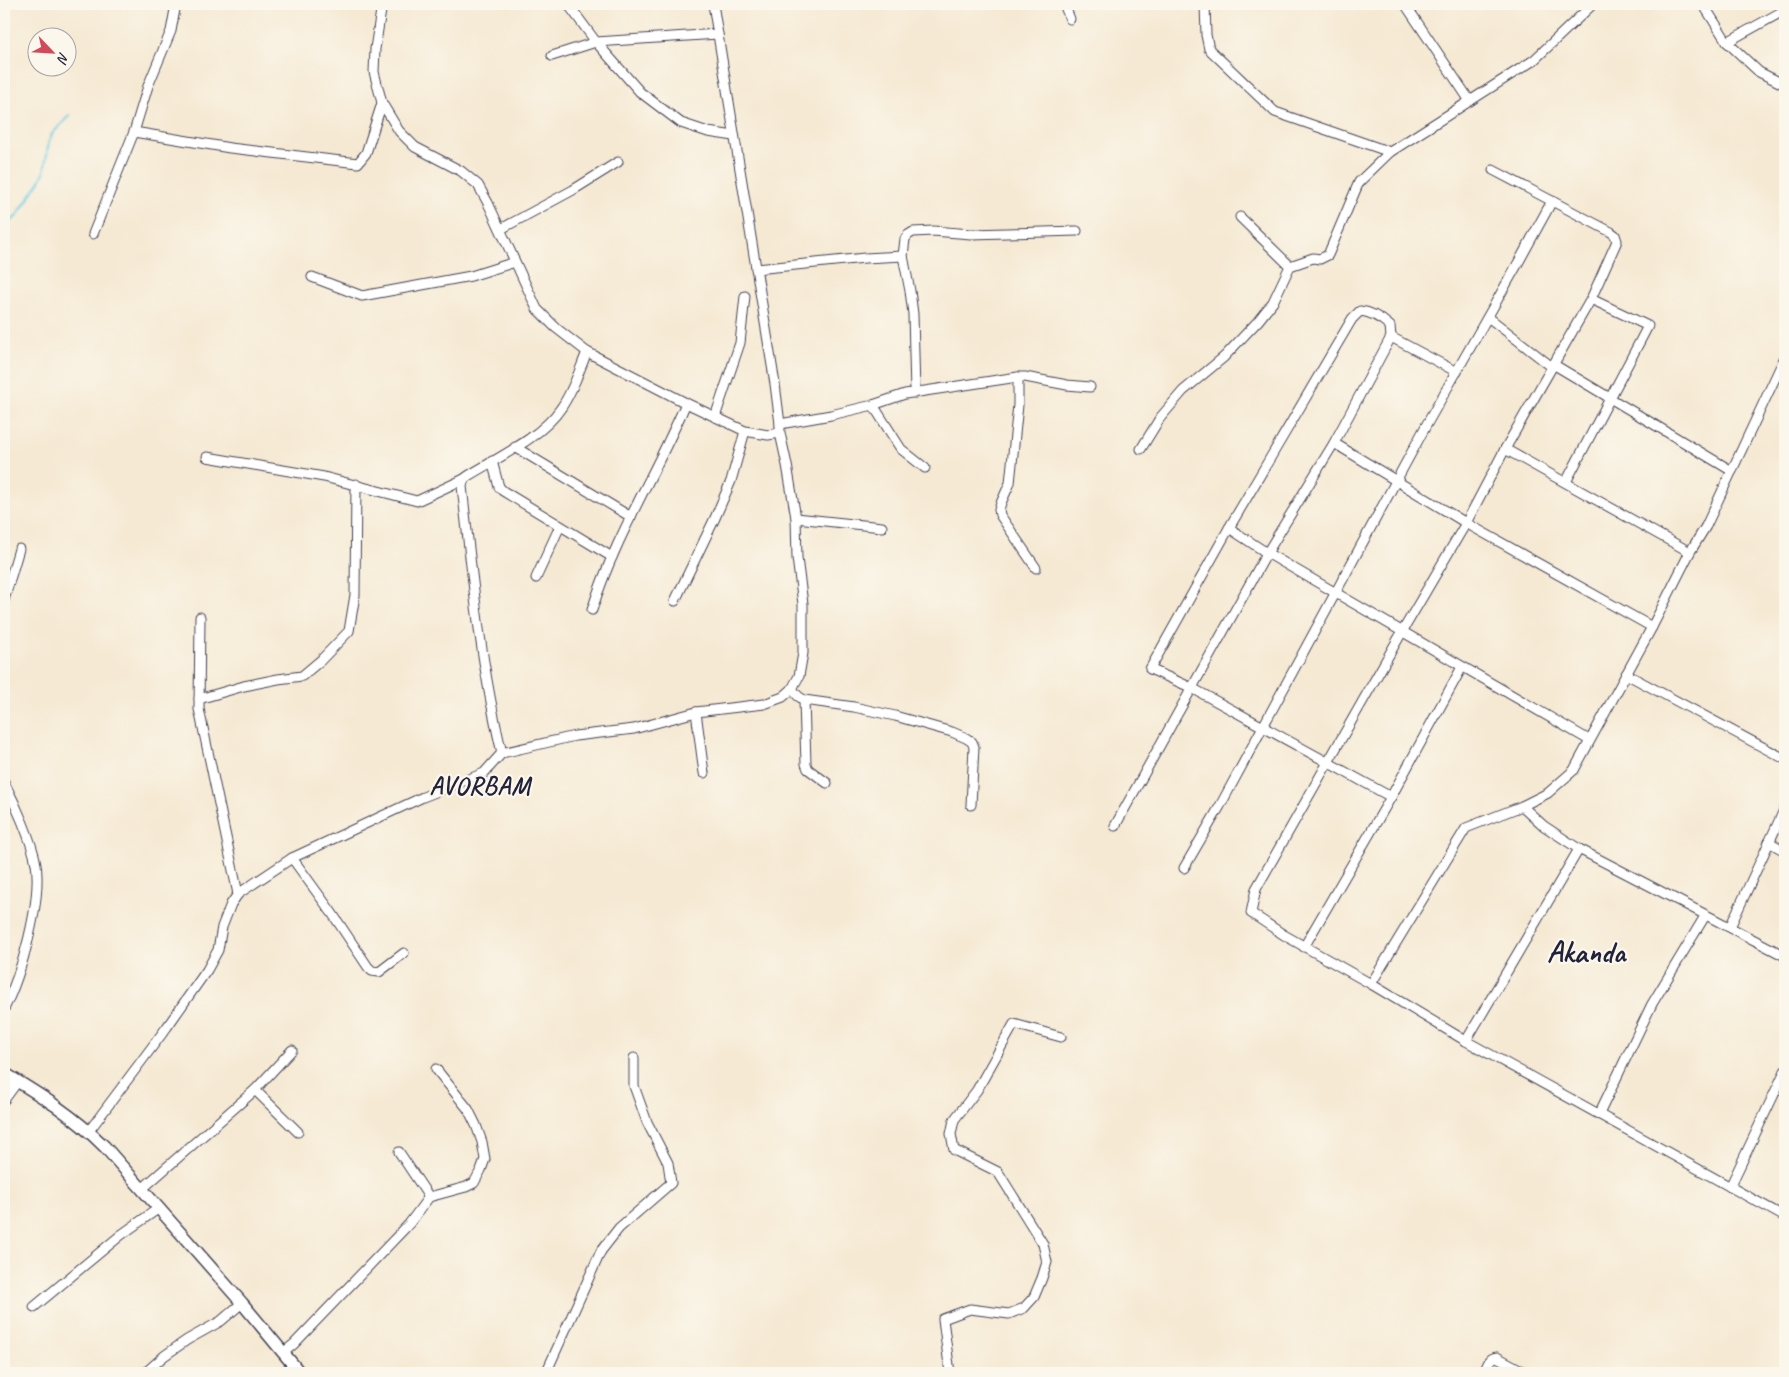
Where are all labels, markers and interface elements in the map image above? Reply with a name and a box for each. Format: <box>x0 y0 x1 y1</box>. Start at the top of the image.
north arrow <box>28 28 78 78</box>
text: N <box>53 50 73 67</box>
district label: AVORBAM <box>429 770 533 802</box>
district label: Akanda <box>1547 933 1628 971</box>

